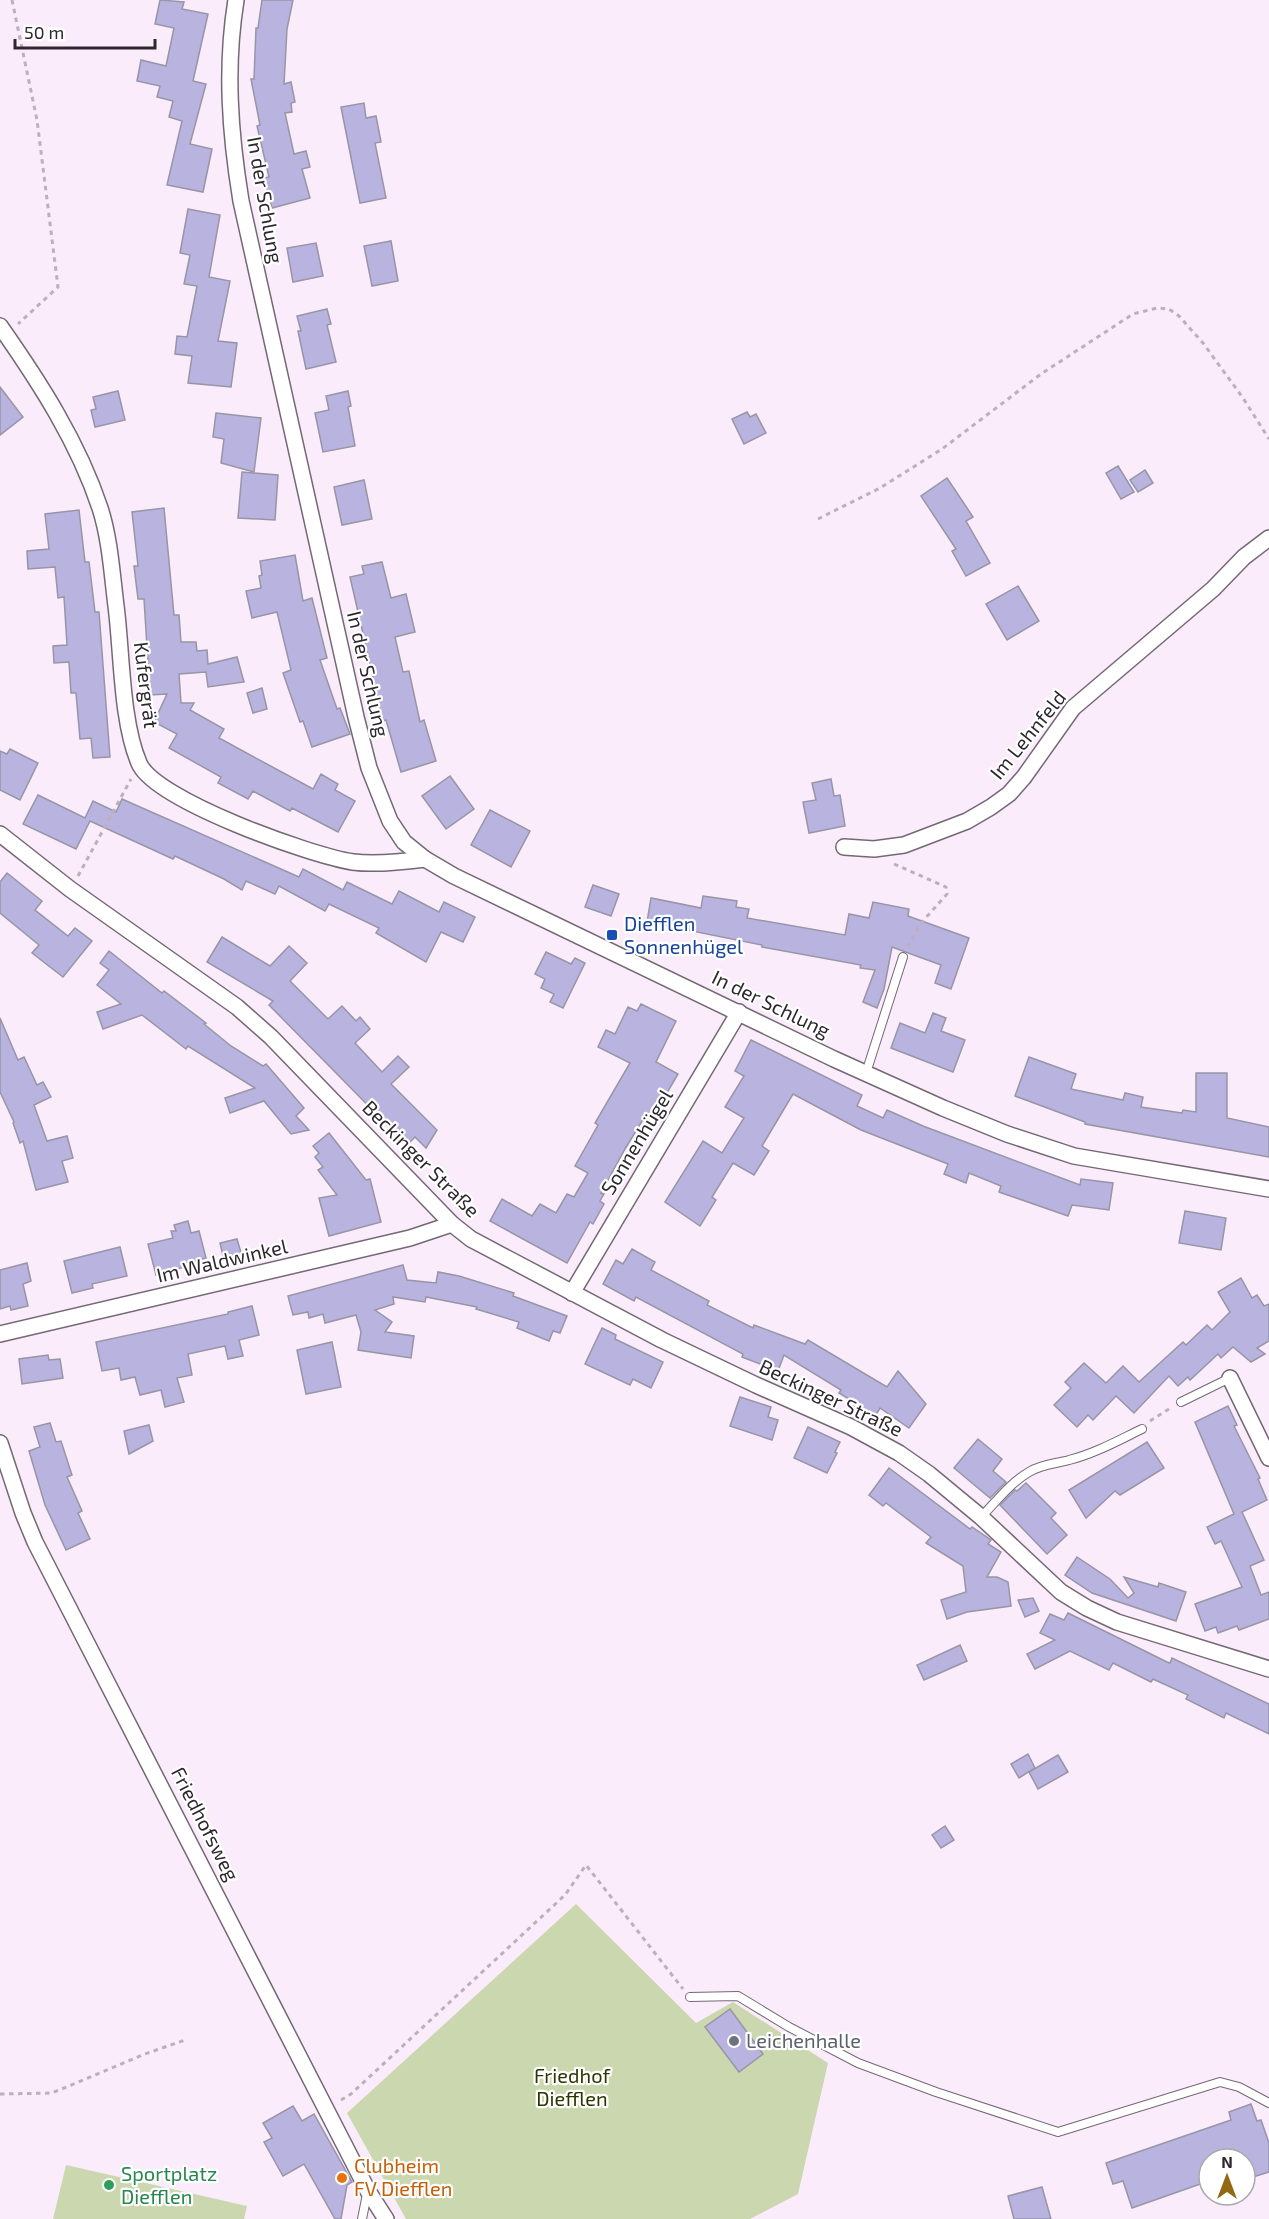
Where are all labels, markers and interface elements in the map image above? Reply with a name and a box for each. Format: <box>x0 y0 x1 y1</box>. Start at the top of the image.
scale bar <box>15 12 154 50</box>
text: 50 m <box>24 21 64 43</box>
street label: In der Schlung <box>243 135 289 265</box>
street label: In der Schlung <box>343 609 395 739</box>
street label: Kufergrät <box>130 640 164 730</box>
street label: Im Lehnfeld <box>984 685 1070 784</box>
place label: Diefflen Sonnenhügel <box>624 911 743 958</box>
marker: Diefflen Sonnenhügel <box>605 928 619 942</box>
street label: In der Schlung <box>709 964 834 1042</box>
street label: Sonnenhügel <box>595 1084 677 1199</box>
street label: Beckinger Straße <box>358 1095 485 1222</box>
street label: Im Waldwinkel <box>154 1233 290 1287</box>
street label: Beckinger Straße <box>756 1353 907 1441</box>
street label: Friedhofsweg <box>167 1763 245 1885</box>
place label: Leichenhalle <box>746 2028 861 2052</box>
marker: Leichenhalle <box>727 2034 741 2048</box>
park label: Friedhof Diefflen <box>534 2063 610 2110</box>
north arrow <box>1197 2147 1257 2207</box>
text: N <box>1221 2152 1233 2171</box>
place label: Clubheim FV Diefflen <box>354 2153 452 2200</box>
place label: Sportplatz Diefflen <box>121 2161 217 2208</box>
marker: Clubheim FV Diefflen <box>335 2171 349 2185</box>
marker: Sportplatz Diefflen <box>102 2178 116 2192</box>

